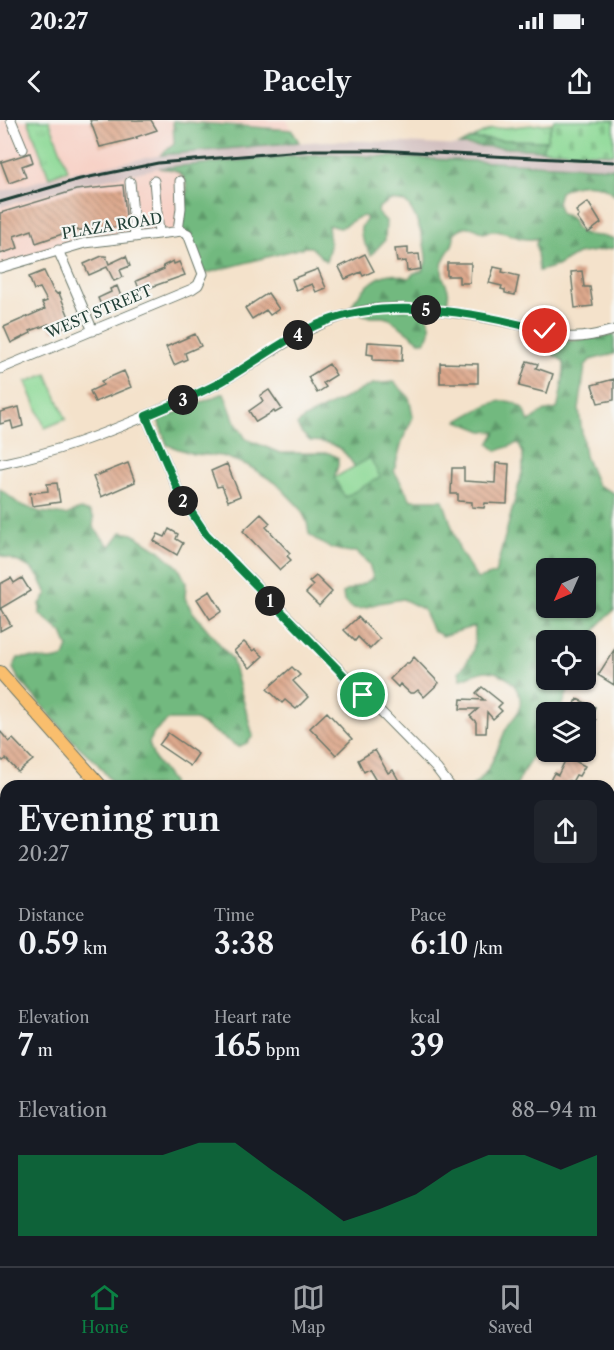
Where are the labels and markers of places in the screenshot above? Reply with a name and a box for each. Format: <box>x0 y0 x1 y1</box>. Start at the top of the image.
pin: 5 <box>411 295 441 325</box>
pin <box>519 305 570 356</box>
pin: 4 <box>283 320 313 350</box>
pin: 3 <box>168 385 198 415</box>
pin: 2 <box>168 486 198 516</box>
pin: 1 <box>255 586 285 616</box>
pin <box>337 669 388 720</box>

